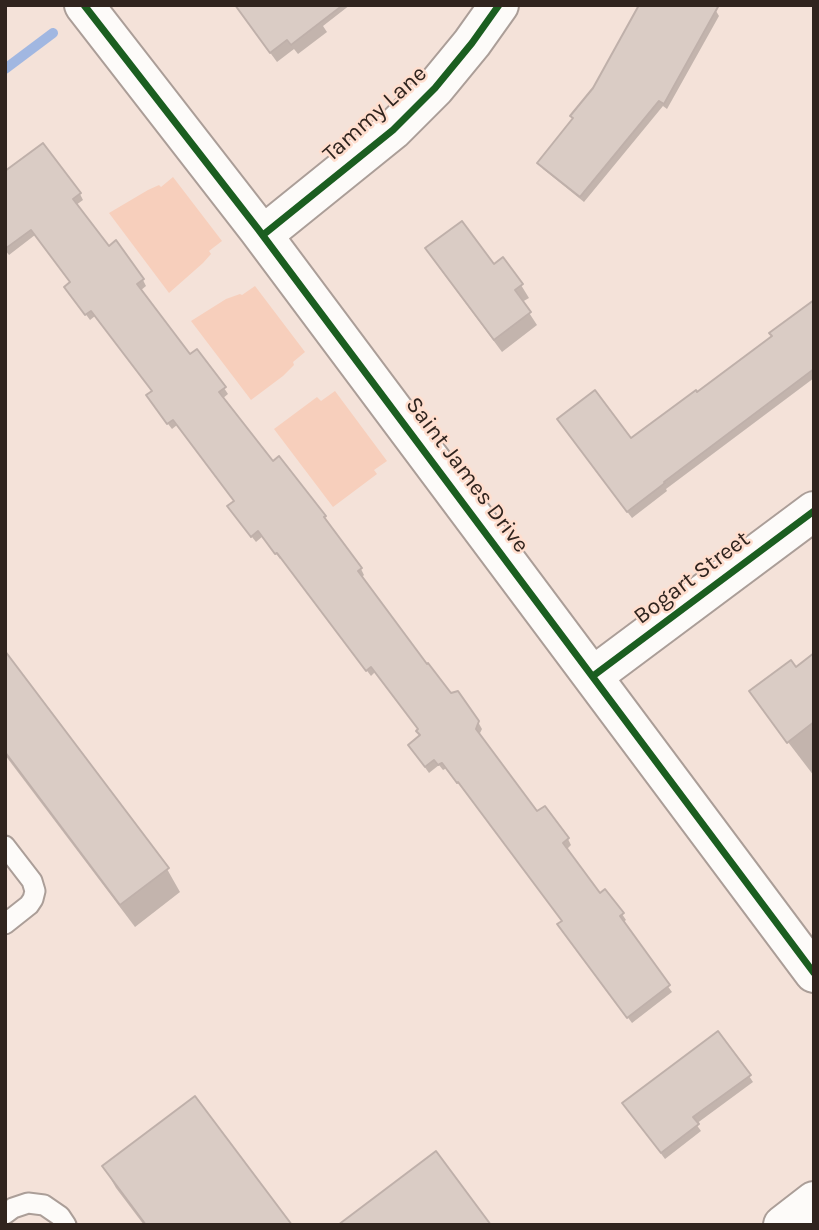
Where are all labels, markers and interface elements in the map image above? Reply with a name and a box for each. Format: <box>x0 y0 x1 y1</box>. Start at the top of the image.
street label: Tammy Lane <box>317 60 433 168</box>
street label: Saint James Drive <box>399 392 535 558</box>
street label: Bogart Street <box>629 525 755 631</box>

